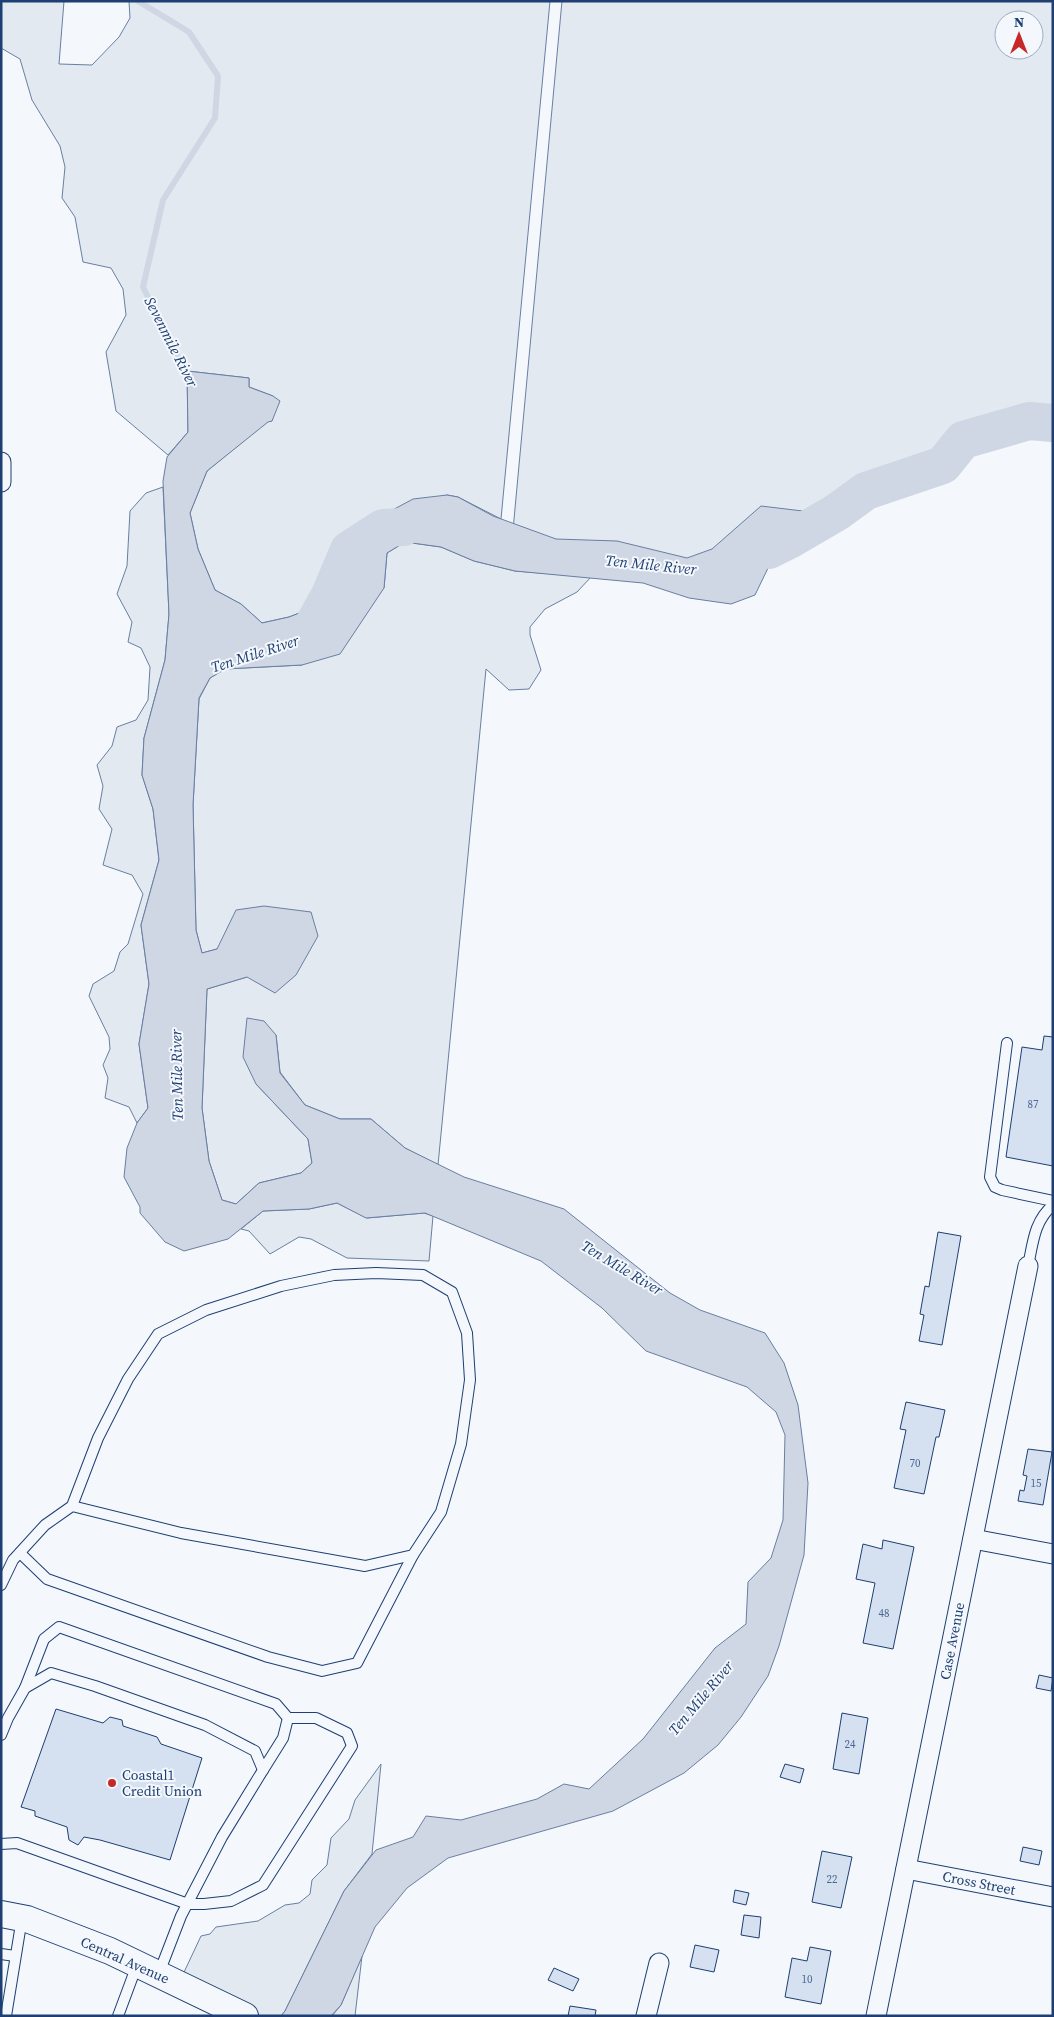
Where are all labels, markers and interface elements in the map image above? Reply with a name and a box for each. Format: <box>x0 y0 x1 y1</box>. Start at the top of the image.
north arrow <box>994 10 1044 60</box>
text: N <box>1014 12 1024 32</box>
water label: Sevenmile River <box>140 293 204 391</box>
water label: Ten Mile River <box>605 549 699 580</box>
water label: Ten Mile River <box>208 629 302 678</box>
water label: Ten Mile River <box>165 1028 188 1121</box>
house number: 87 <box>1028 1097 1039 1112</box>
water label: Ten Mile River <box>578 1235 668 1301</box>
house number: 70 <box>910 1456 921 1471</box>
house number: 15 <box>1031 1476 1042 1491</box>
street label: Case Avenue <box>935 1601 969 1681</box>
house number: 48 <box>879 1606 890 1621</box>
water label: Ten Mile River <box>663 1655 739 1739</box>
house number: 24 <box>845 1737 856 1752</box>
place label: Coastal1 Credit Union <box>122 1765 203 1801</box>
marker: Coastal1 Credit Union <box>106 1777 118 1789</box>
street label: Cross Street <box>941 1866 1018 1900</box>
house number: 22 <box>827 1872 838 1887</box>
street label: Central Avenue <box>77 1931 173 1989</box>
house number: 10 <box>802 1972 813 1987</box>

